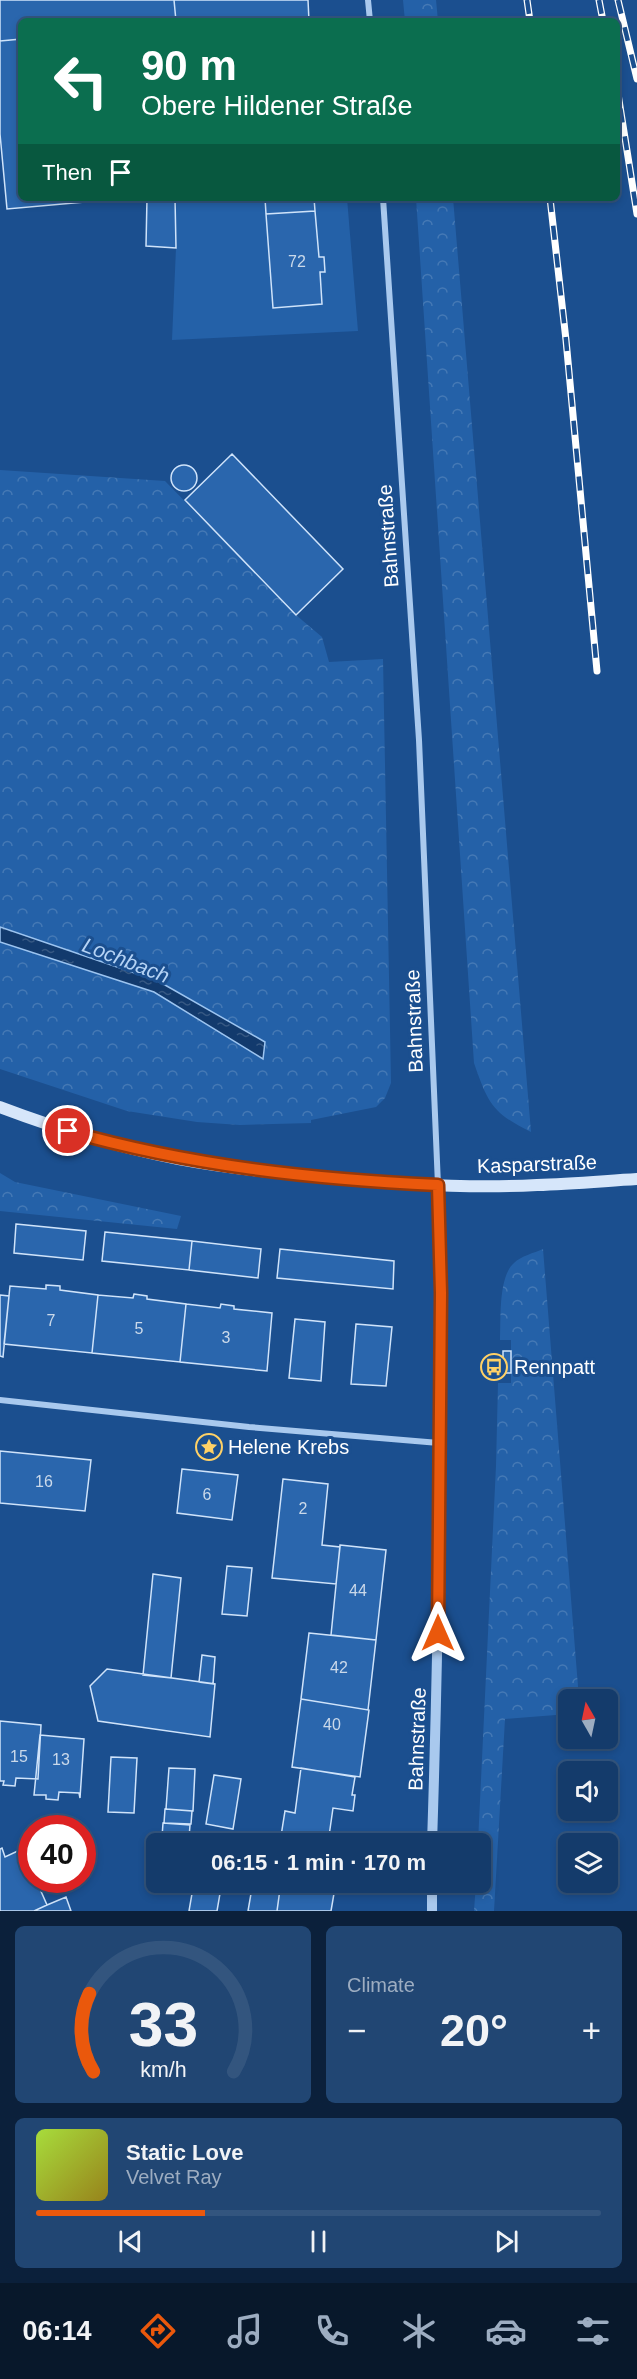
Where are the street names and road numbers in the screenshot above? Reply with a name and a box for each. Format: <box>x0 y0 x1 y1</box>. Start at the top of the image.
street label: Bahnstraße <box>373 484 403 588</box>
street label: Bahnstraße <box>401 969 427 1073</box>
street label: Kasparstraße <box>477 1151 597 1177</box>
street label: Bahnstraße <box>404 1687 430 1791</box>

